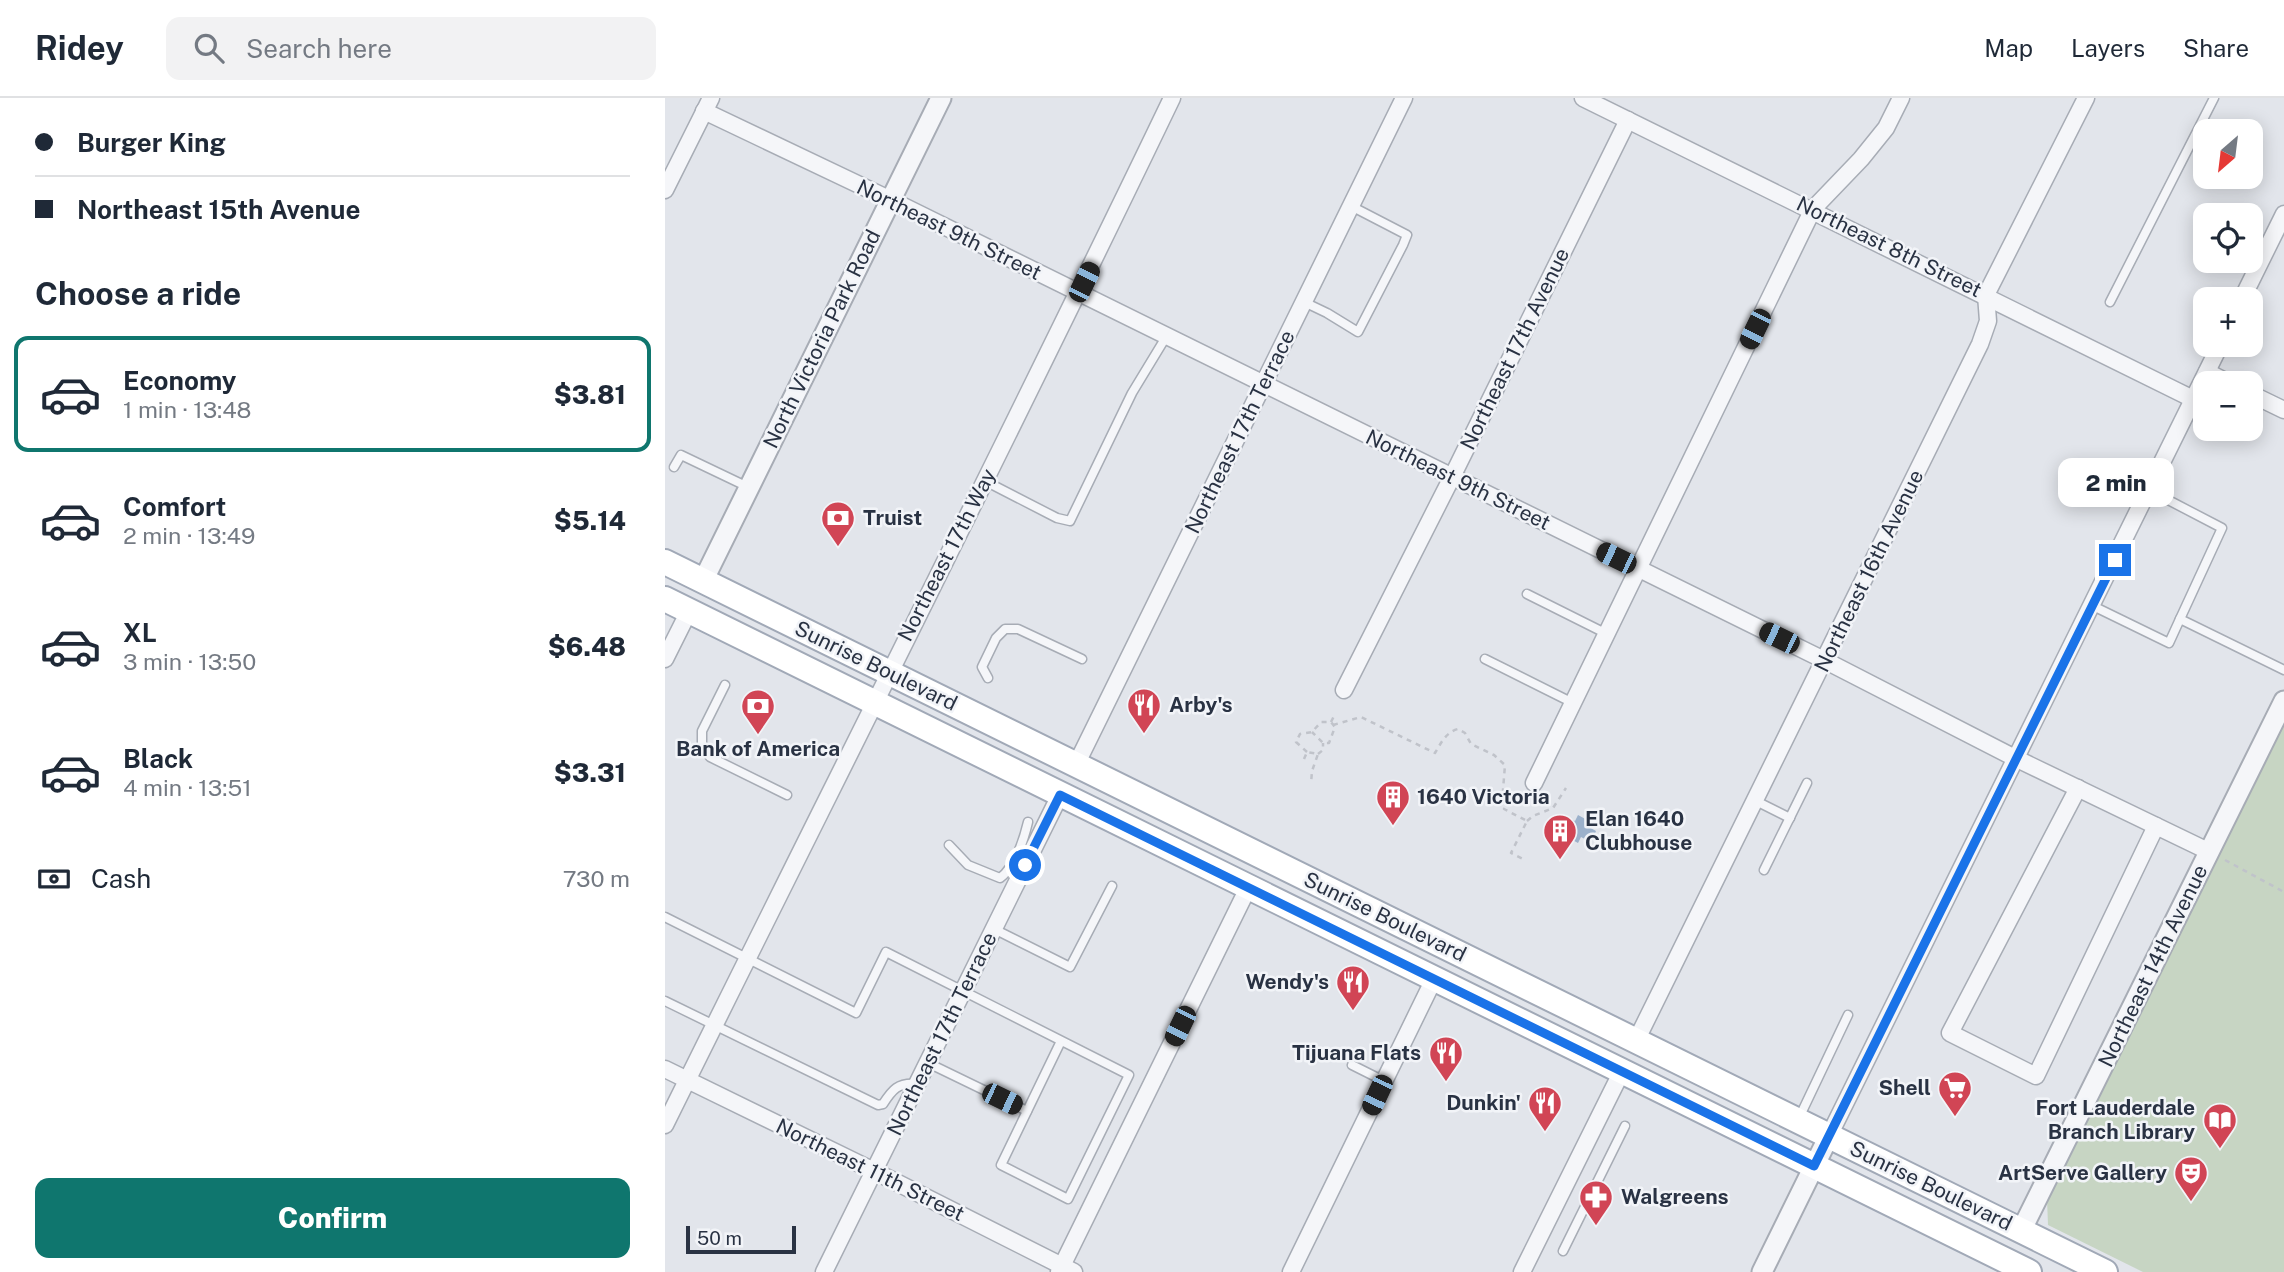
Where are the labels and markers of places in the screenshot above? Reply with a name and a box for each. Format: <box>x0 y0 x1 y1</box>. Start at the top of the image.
bank icon: Truist <box>819 499 857 548</box>
place label: Truist <box>863 505 922 530</box>
restaurant icon: Arby's <box>1125 686 1163 735</box>
bank icon: Bank of America <box>739 687 777 736</box>
place label: Arby's <box>1169 692 1232 717</box>
place label: Bank of America <box>676 736 840 761</box>
building icon: 1640 Victoria <box>1374 778 1412 827</box>
place label: 1640 Victoria <box>1417 784 1550 809</box>
place label: Elan 1640 Clubhouse <box>1585 806 1692 855</box>
building icon: Elan 1640 Clubhouse <box>1541 812 1579 861</box>
restaurant icon: Wendy's <box>1334 963 1372 1012</box>
place label: Wendy's <box>1245 969 1329 994</box>
restaurant icon: Tijuana Flats <box>1427 1034 1465 1083</box>
place label: Tijuana Flats <box>1292 1040 1421 1065</box>
supermarket icon: Shell <box>1936 1069 1974 1118</box>
place label: Shell <box>1878 1075 1931 1100</box>
restaurant icon: Dunkin' <box>1526 1084 1564 1133</box>
place label: Dunkin' <box>1446 1090 1521 1115</box>
place label: Fort Lauderdale Branch Library <box>2035 1095 2195 1144</box>
library icon: Fort Lauderdale Branch Library <box>2201 1101 2239 1150</box>
theatre icon: ArtServe Gallery <box>2172 1154 2210 1203</box>
place label: ArtServe Gallery <box>1998 1160 2167 1185</box>
pharmacy icon: Walgreens <box>1577 1178 1615 1227</box>
place label: Walgreens <box>1621 1184 1729 1209</box>

